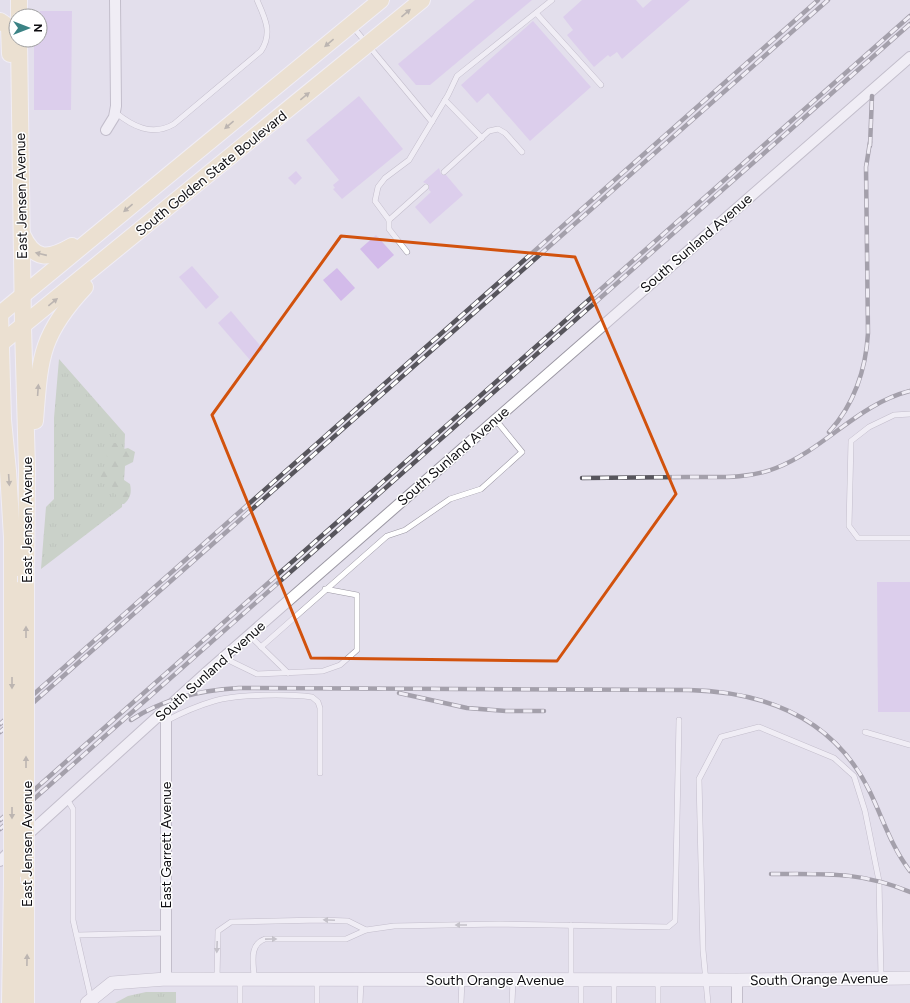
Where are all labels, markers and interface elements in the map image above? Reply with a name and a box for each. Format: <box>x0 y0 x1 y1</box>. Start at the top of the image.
north arrow <box>8 8 48 48</box>
one-way arrow <box>400 9 411 17</box>
text: N <box>31 24 44 32</box>
one-way arrow <box>324 38 334 47</box>
one-way arrow <box>300 91 311 100</box>
street label: South Golden State Boulevard <box>132 107 290 240</box>
one-way arrow <box>223 121 234 130</box>
street label: East Jensen Avenue <box>12 132 31 259</box>
street label: South Sunland Avenue <box>637 190 756 296</box>
one-way arrow <box>123 204 134 213</box>
one-way arrow <box>35 251 48 257</box>
one-way arrow <box>48 298 59 307</box>
one-way arrow <box>34 384 41 396</box>
street label: South Sunland Avenue <box>394 403 513 509</box>
street label: East Jensen Avenue <box>19 457 36 583</box>
one-way arrow <box>5 474 12 486</box>
street label: South Sunland Avenue <box>152 617 269 725</box>
one-way arrow <box>23 625 29 638</box>
one-way arrow <box>9 677 15 690</box>
one-way arrow <box>23 755 29 768</box>
street label: East Jensen Avenue <box>19 781 36 907</box>
street label: East Garrett Avenue <box>158 781 175 908</box>
one-way arrow <box>9 807 15 820</box>
one-way arrow <box>322 917 335 923</box>
one-way arrow <box>455 921 467 928</box>
one-way arrow <box>265 936 278 942</box>
one-way arrow <box>214 941 220 954</box>
one-way arrow <box>23 954 30 966</box>
street label: South Orange Avenue <box>750 970 889 989</box>
street label: South Orange Avenue <box>426 972 565 989</box>

